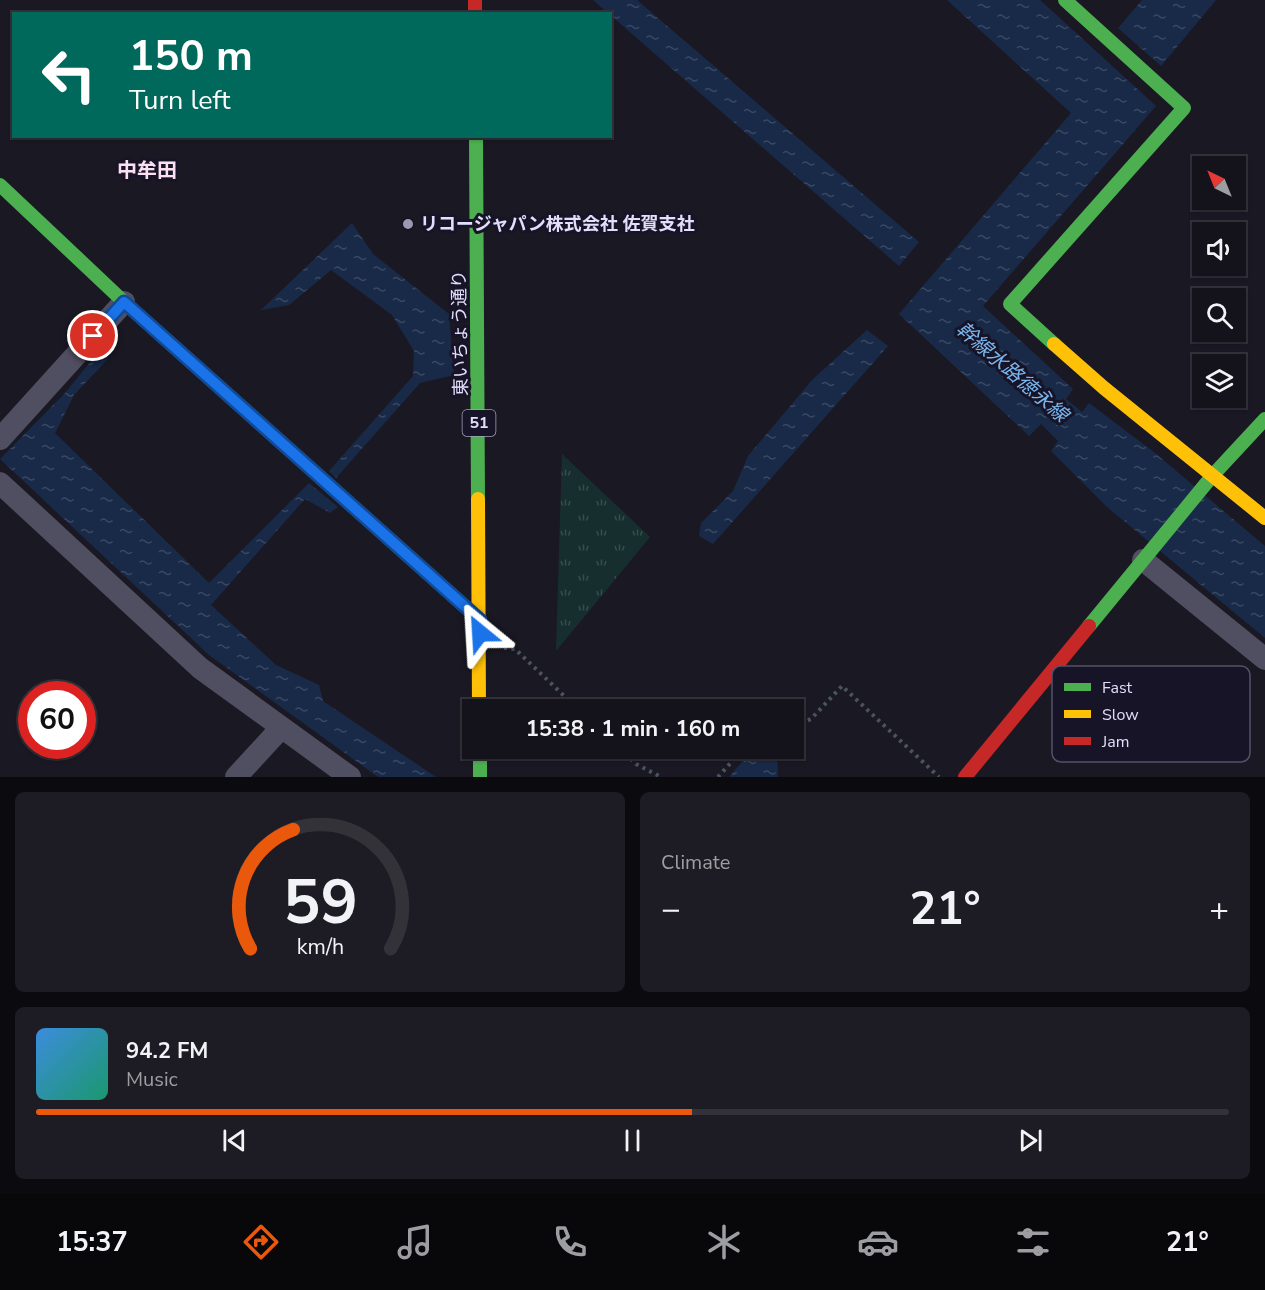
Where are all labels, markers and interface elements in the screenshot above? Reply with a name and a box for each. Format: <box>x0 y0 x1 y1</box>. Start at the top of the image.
text: 150 m <box>129 28 253 85</box>
icon: left <box>30 36 108 114</box>
text: Turn left <box>129 82 230 119</box>
north arrow <box>1192 156 1246 210</box>
map controls <box>1192 156 1246 408</box>
district label: 中牟田 <box>117 157 177 184</box>
place label: リコージャパン株式会社 佐賀支社 <box>420 212 695 236</box>
marker: リコージャパン株式会社 佐賀支社 <box>401 217 415 231</box>
button: sound <box>1192 222 1246 276</box>
street label: 東いちょう通り <box>447 270 473 396</box>
button: search <box>1192 288 1246 342</box>
pin <box>67 310 118 361</box>
water label: 幹線水路徳永線 <box>950 316 1076 430</box>
icon: arrive <box>76 319 109 352</box>
button: layers <box>1192 354 1246 408</box>
road number: 51 <box>462 410 496 436</box>
position arrow <box>448 601 512 665</box>
legend <box>1052 666 1250 762</box>
text: Fast <box>1102 677 1133 699</box>
speed limit sign: 60 <box>18 681 96 759</box>
text: Slow <box>1102 704 1139 726</box>
text: 15:38 · 1 min · 160 m <box>526 714 740 744</box>
text: Jam <box>1101 731 1129 753</box>
text: Climate <box>661 849 730 876</box>
text: 59 <box>283 860 357 945</box>
text: 21° <box>909 879 981 940</box>
text: − <box>661 887 681 932</box>
text: + <box>1209 887 1229 932</box>
text: km/h <box>296 932 344 962</box>
text: 94.2 FM <box>126 1036 208 1066</box>
text: Music <box>126 1066 178 1093</box>
icon: previous <box>218 1124 251 1157</box>
icon: pause <box>616 1124 649 1157</box>
icon: next <box>1014 1124 1047 1157</box>
icon: directions <box>240 1221 282 1263</box>
icon: music <box>394 1221 436 1263</box>
icon: phone <box>549 1221 591 1263</box>
icon: climate <box>703 1221 745 1263</box>
icon: car <box>857 1221 899 1263</box>
icon: filters <box>1012 1221 1054 1263</box>
text: 15:37 <box>56 1224 128 1261</box>
text: 21° <box>1166 1224 1209 1261</box>

